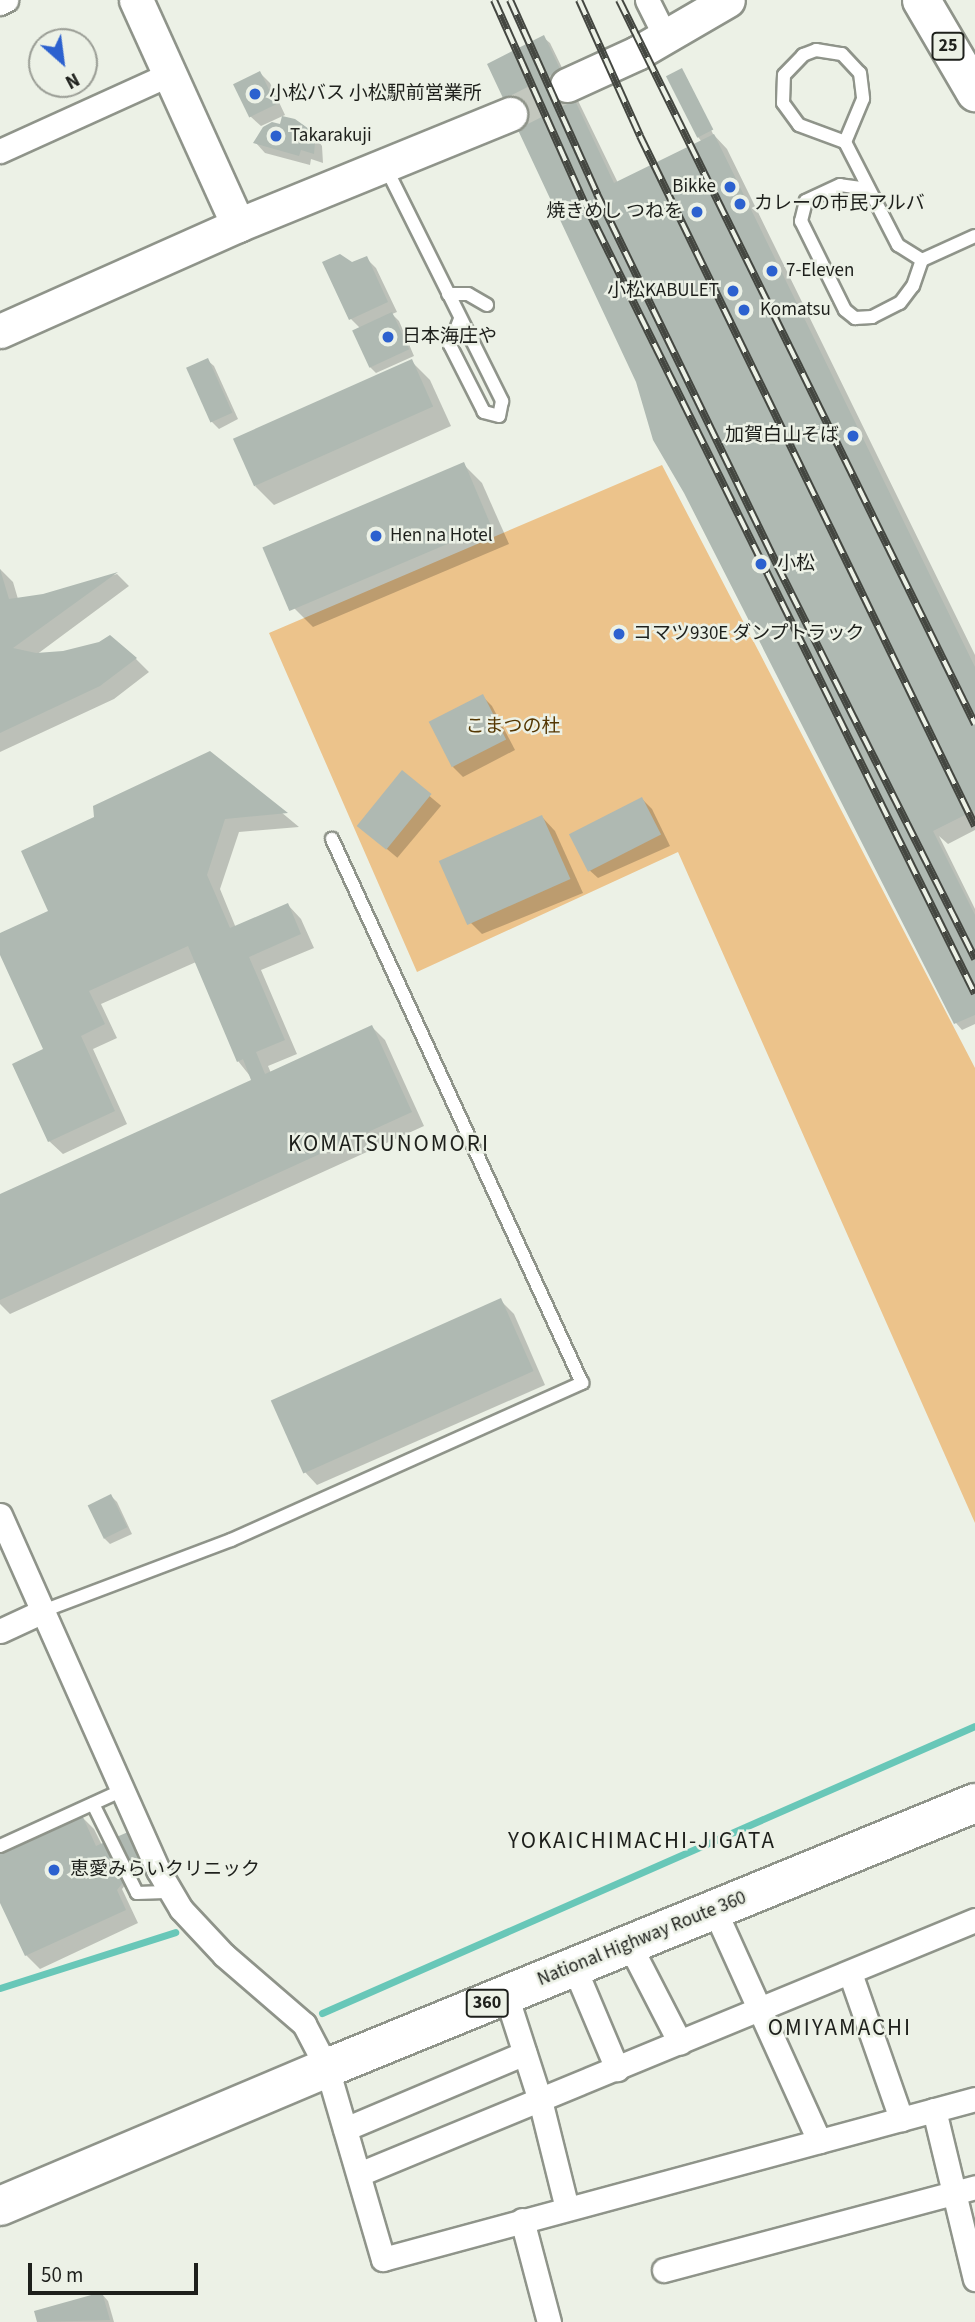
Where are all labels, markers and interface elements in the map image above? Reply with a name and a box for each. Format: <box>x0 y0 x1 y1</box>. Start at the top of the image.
north arrow <box>28 28 98 98</box>
road number: 25 <box>930 32 965 60</box>
text: N <box>60 65 84 95</box>
place label: 小松バス 小松駅前営業所 <box>269 83 482 105</box>
marker: 小松バス 小松駅前営業所 <box>247 86 263 102</box>
place label: Takarakuji <box>290 125 372 147</box>
marker: Takarakuji <box>268 128 284 144</box>
place label: Bikke <box>672 176 716 198</box>
marker: Bikke <box>722 179 738 195</box>
place label: カレーの市民アルバ <box>754 193 925 215</box>
marker: カレーの市民アルバ <box>732 196 748 212</box>
place label: 焼きめし つねを <box>546 201 683 223</box>
marker: 焼きめし つねを <box>689 204 705 220</box>
place label: 7-Eleven <box>786 260 854 282</box>
marker: 7-Eleven <box>764 263 780 279</box>
place label: 小松KABULET <box>607 280 719 302</box>
marker: 小松KABULET <box>725 283 741 299</box>
place label: Komatsu <box>760 299 831 321</box>
marker: Komatsu <box>734 300 754 320</box>
place label: 日本海庄や <box>402 326 497 348</box>
marker: 日本海庄や <box>380 329 396 345</box>
place label: 加賀白山そば <box>725 425 839 447</box>
marker: 加賀白山そば <box>845 428 861 444</box>
place label: Hen na Hotel <box>390 525 493 547</box>
marker: Hen na Hotel <box>368 528 384 544</box>
place label: 小松 <box>777 553 815 575</box>
marker: 小松 <box>751 554 771 574</box>
place label: コマツ930E ダンプトラック <box>633 623 865 645</box>
marker: コマツ930E ダンプトラック <box>611 626 627 642</box>
park label: こまつの杜 <box>466 716 560 738</box>
district label: KOMATSUNOMORI <box>290 1130 488 1158</box>
district label: YOKAICHIMACHI-JIGATA <box>511 1827 773 1855</box>
place label: 恵愛みらいクリニック <box>70 1859 260 1881</box>
marker: 恵愛みらいクリニック <box>44 1860 64 1880</box>
street label: National Highway Route 360 <box>534 1887 750 1991</box>
road number: 360 <box>464 1989 510 2018</box>
district label: OMIYAMACHI <box>769 2014 911 2042</box>
scale bar <box>32 2248 201 2292</box>
text: 50 m <box>41 2260 83 2290</box>

